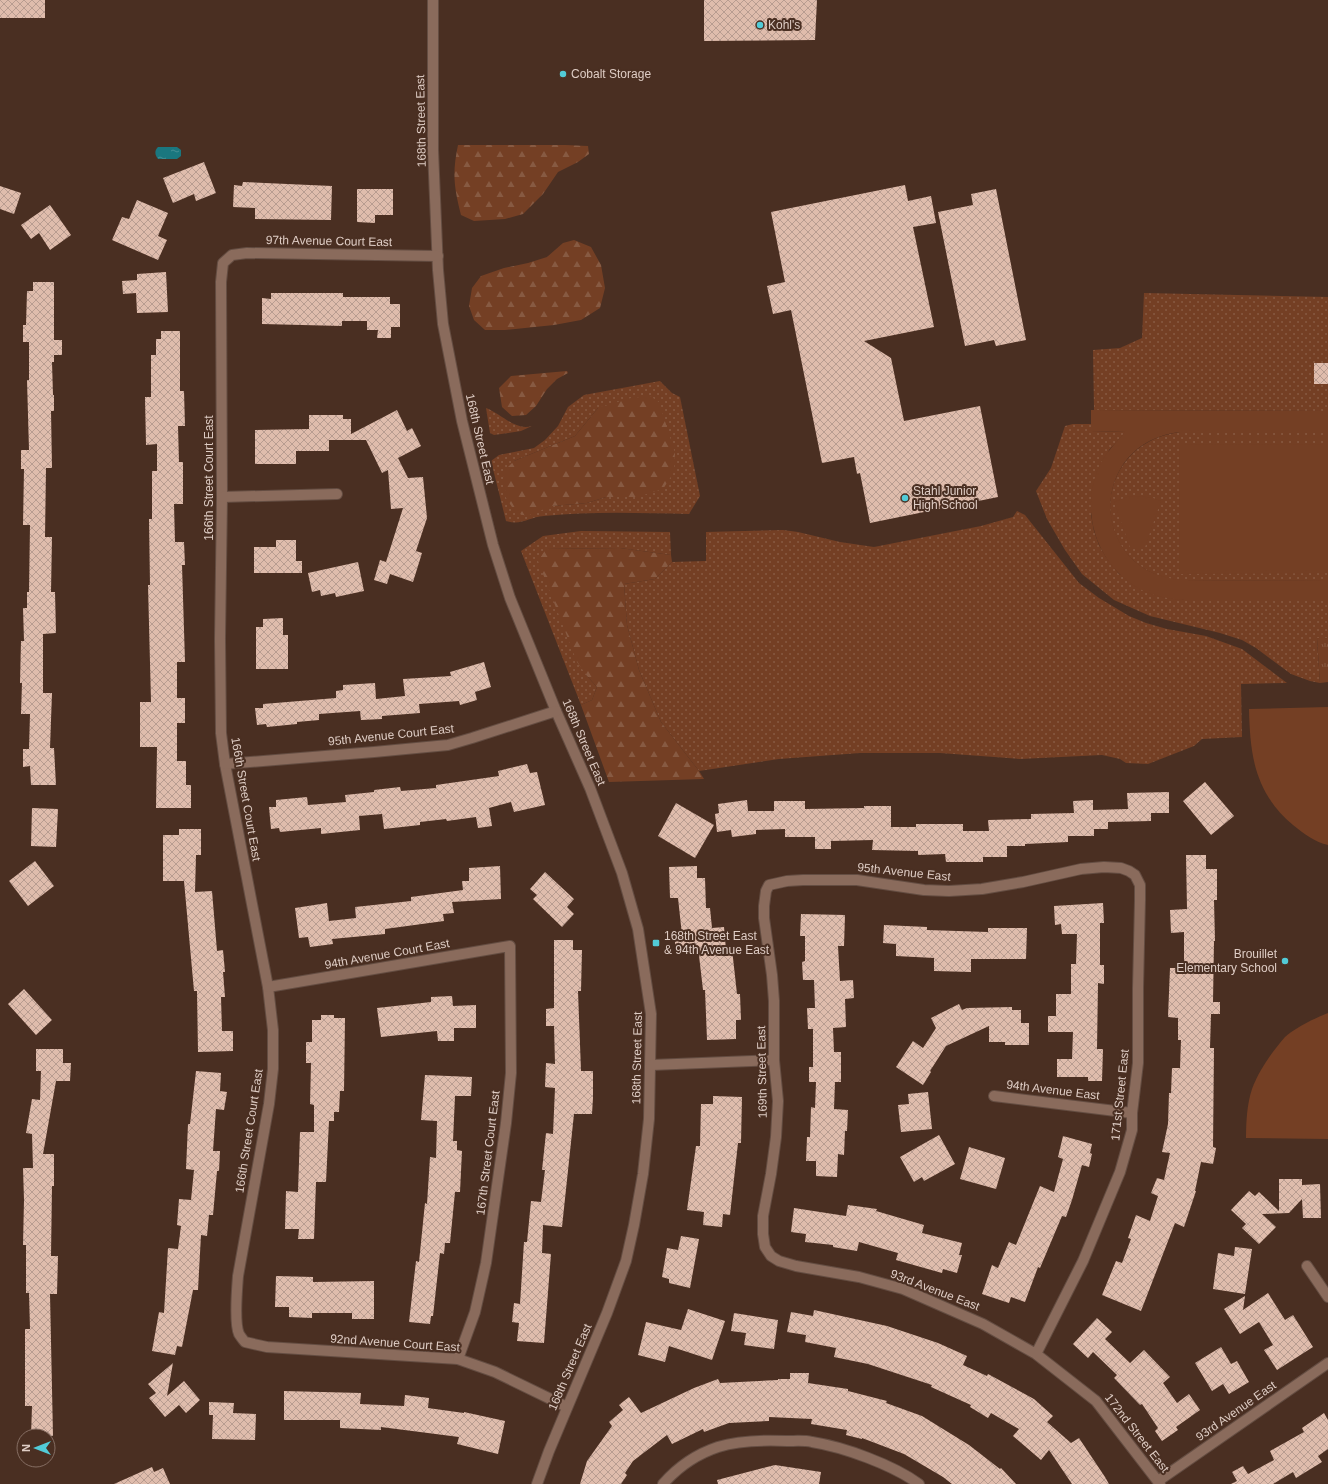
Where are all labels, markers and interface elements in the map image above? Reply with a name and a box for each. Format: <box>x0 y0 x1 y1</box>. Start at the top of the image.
place label: Kohl's <box>768 18 800 32</box>
marker: Kohl's <box>755 20 765 30</box>
place label: Cobalt Storage <box>571 67 651 81</box>
marker: Cobalt Storage <box>558 69 568 79</box>
street label: 168th Street East <box>413 74 429 167</box>
street label: 97th Avenue Court East <box>266 233 393 249</box>
street label: 168th Street East <box>463 392 497 486</box>
street label: 166th Street Court East <box>202 415 216 541</box>
place label: Stahl Junior High School <box>913 484 978 512</box>
marker: Stahl Junior High School <box>900 493 910 503</box>
street label: 168th Street East <box>559 697 609 788</box>
street label: 95th Avenue Court East <box>327 721 455 749</box>
street label: 166th Street Court East <box>228 736 264 863</box>
street label: 95th Avenue East <box>857 860 952 884</box>
place label: 168th Street East & 94th Avenue East <box>664 929 770 957</box>
street label: 94th Avenue Court East <box>323 936 451 972</box>
marker: 168th Street East & 94th Avenue East <box>651 938 661 948</box>
place label: Brouillet Elementary School <box>1176 947 1278 975</box>
marker: Brouillet Elementary School <box>1280 956 1290 966</box>
street label: 168th Street East <box>629 1011 645 1104</box>
street label: 169th Street East <box>754 1025 770 1118</box>
street label: 171st Street East <box>1108 1048 1132 1142</box>
street label: 166th Street Court East <box>232 1067 266 1194</box>
street label: 94th Avenue East <box>1006 1077 1101 1103</box>
street label: 167th Street Court East <box>473 1089 503 1216</box>
street label: 93rd Avenue East <box>888 1267 982 1314</box>
street label: 168th Street East <box>545 1321 595 1412</box>
street label: 92nd Avenue Court East <box>330 1331 461 1355</box>
street label: 93rd Avenue East <box>1193 1378 1279 1444</box>
street label: 172nd Street East <box>1102 1391 1172 1476</box>
north arrow <box>16 1428 56 1468</box>
text: N <box>20 1444 32 1452</box>

